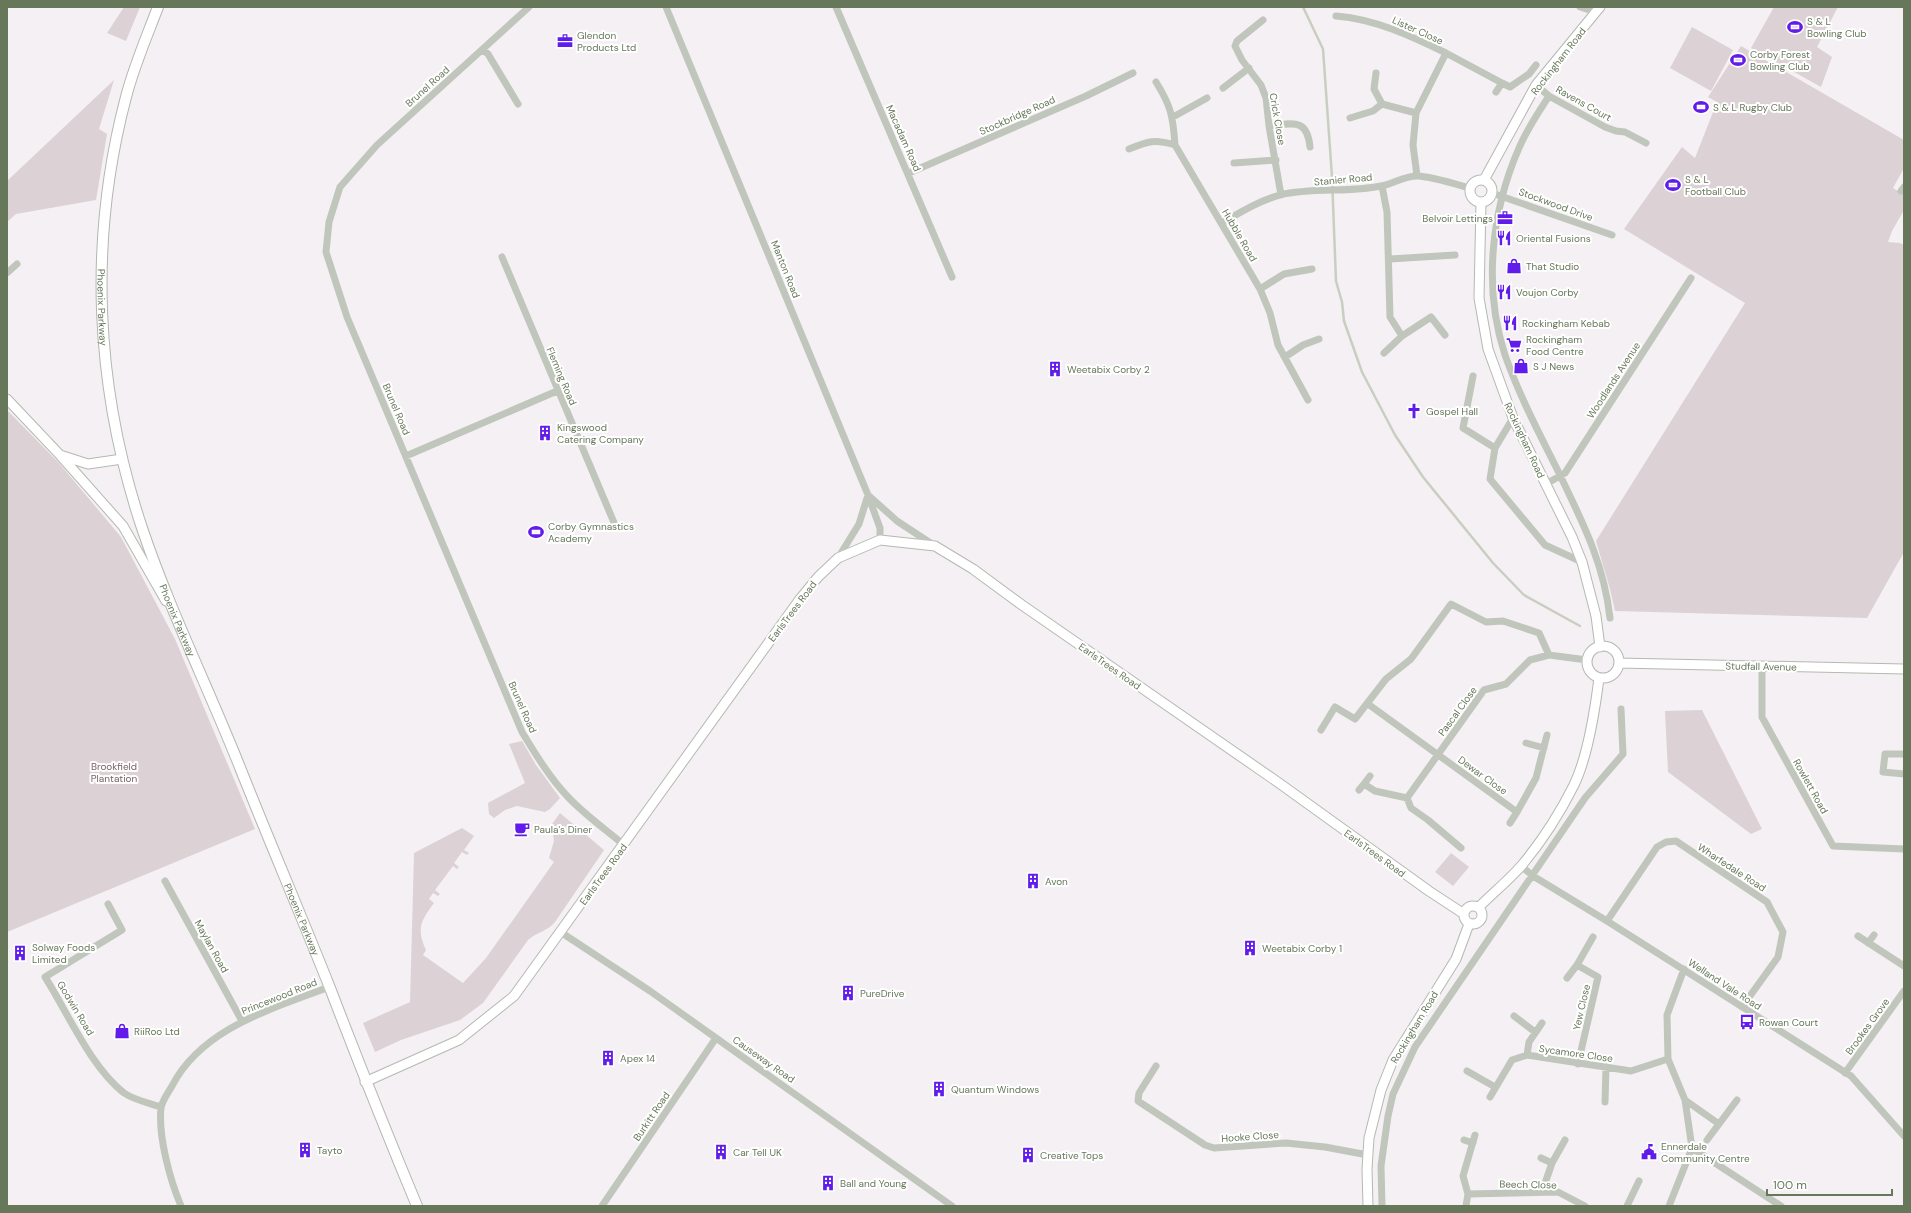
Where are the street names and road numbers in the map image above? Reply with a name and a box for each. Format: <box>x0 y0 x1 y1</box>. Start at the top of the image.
street label: Lister Close <box>1390 13 1446 48</box>
street label: Rockingham Road <box>1528 25 1589 98</box>
street label: Brunel Road <box>403 63 452 110</box>
street label: Ravens Court <box>1554 83 1614 124</box>
street label: Crick Close <box>1267 92 1289 146</box>
street label: Stockbridge Road <box>977 93 1057 138</box>
street label: Macadam Road <box>883 103 924 174</box>
street label: Stanier Road <box>1313 170 1373 189</box>
street label: Stockwood Drive <box>1517 185 1595 224</box>
street label: Hubble Road <box>1219 206 1260 264</box>
street label: Manton Road <box>768 238 803 300</box>
street label: Phoenix Parkway <box>95 269 110 347</box>
street label: Woodlands Avenue <box>1584 339 1643 421</box>
street label: Fleming Road <box>543 345 580 407</box>
street label: Brunel Road <box>380 381 413 437</box>
street label: Rockingham Road <box>1501 400 1548 480</box>
street label: EarlsTrees Road <box>765 578 820 644</box>
street label: Phoenix Parkway <box>156 582 198 659</box>
street label: EarlsTrees Road <box>1076 640 1143 693</box>
street label: Studfall Avenue <box>1725 659 1797 674</box>
street label: Brunel Road <box>505 679 540 735</box>
street label: Pascal Close <box>1435 684 1480 739</box>
street label: Dewar Close <box>1456 753 1510 798</box>
street label: Rowlett Road <box>1790 757 1831 816</box>
street label: EarlsTrees Road <box>1341 827 1408 880</box>
street label: Wharfedale Road <box>1695 840 1768 894</box>
street label: EarlsTrees Road <box>577 841 630 908</box>
street label: Phoenix Parkway <box>281 881 322 958</box>
street label: Maylan Road <box>192 917 231 975</box>
street label: Welland Vale Road <box>1686 956 1764 1013</box>
street label: Princewood Road <box>239 975 319 1018</box>
street label: Godwin Road <box>54 979 97 1038</box>
street label: Yew Close <box>1570 983 1593 1031</box>
street label: Rockingham Road <box>1388 989 1441 1066</box>
street label: Brookes Grove <box>1842 995 1893 1057</box>
street label: Causeway Road <box>730 1033 797 1086</box>
street label: Sycamore Close <box>1538 1042 1614 1065</box>
street label: Burkitt Road <box>630 1089 673 1143</box>
street label: Hooke Close <box>1221 1128 1280 1145</box>
street label: Beech Close <box>1499 1177 1557 1192</box>

